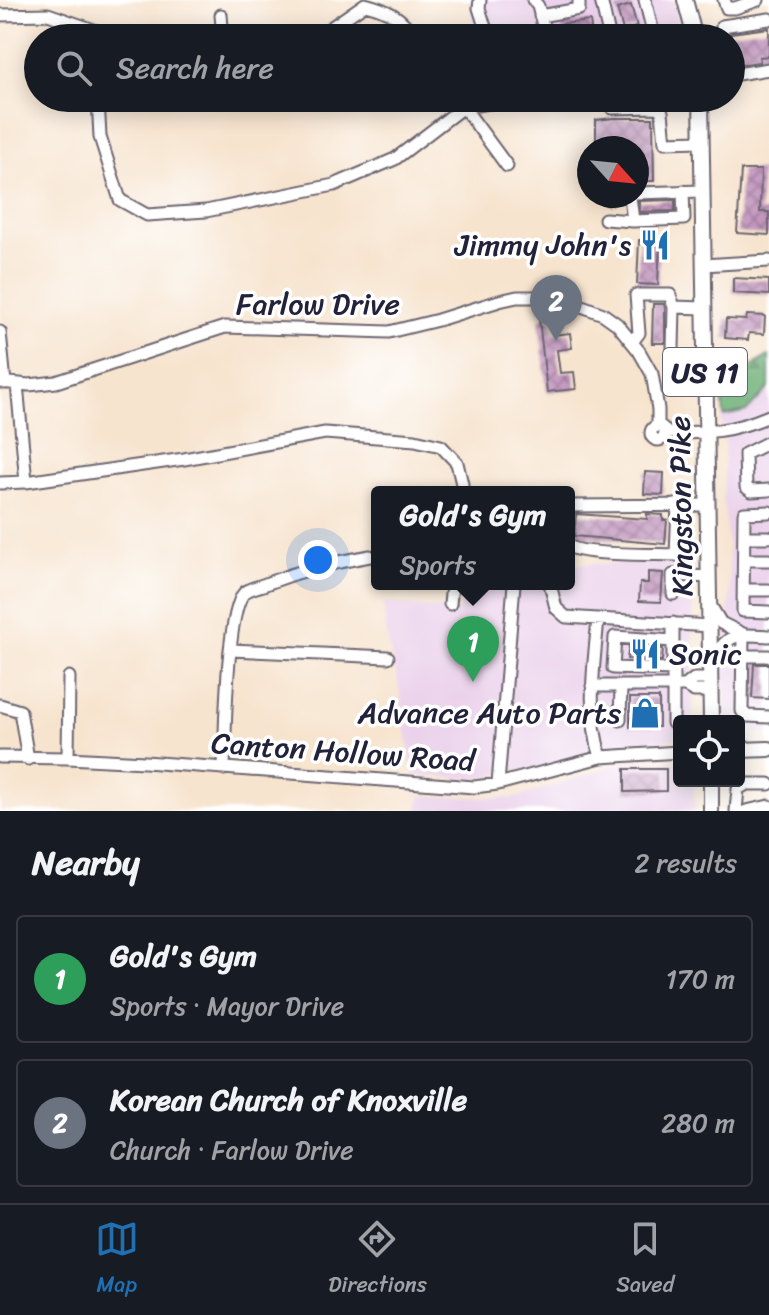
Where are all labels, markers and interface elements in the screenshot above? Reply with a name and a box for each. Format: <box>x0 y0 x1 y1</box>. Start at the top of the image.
search box <box>24 24 745 112</box>
text: Search here <box>116 41 274 95</box>
icon: search <box>52 46 96 90</box>
north arrow <box>577 136 649 208</box>
place label: Jimmy John's <box>454 218 632 272</box>
restaurant icon: Jimmy John's <box>638 228 672 262</box>
pin: 2 <box>530 275 582 341</box>
street label: Farlow Drive <box>236 277 400 331</box>
road number: US 11 <box>663 348 747 396</box>
street label: Kingston Pike <box>652 415 710 597</box>
popup <box>371 486 575 590</box>
text: Gold's Gym <box>400 488 546 542</box>
your location <box>298 540 338 580</box>
text: Sports <box>400 542 476 588</box>
pin: 1 <box>447 616 499 682</box>
place label: Sonic <box>669 627 743 681</box>
restaurant icon: Sonic <box>628 637 662 671</box>
place label: Advance Auto Parts <box>357 686 621 740</box>
shop icon: Advance Auto Parts <box>628 696 662 730</box>
map controls <box>673 715 745 787</box>
button: locate <box>673 715 745 787</box>
street label: Canton Hollow Road <box>210 716 479 788</box>
text: Nearby <box>32 833 140 893</box>
text: 2 results <box>635 840 737 886</box>
text: Gold's Gym <box>110 929 257 983</box>
text: 1 <box>54 956 66 1002</box>
text: 170 m <box>666 956 735 1002</box>
text: Sports · Mayor Drive <box>110 983 344 1029</box>
text: Korean Church of Knoxville <box>110 1073 467 1127</box>
text: 2 <box>52 1100 68 1146</box>
text: 280 m <box>661 1100 735 1146</box>
text: Church · Farlow Drive <box>110 1127 354 1173</box>
tab: Map <box>95 1217 139 1304</box>
tab: Directions <box>328 1217 427 1304</box>
tab: Saved <box>616 1217 674 1304</box>

